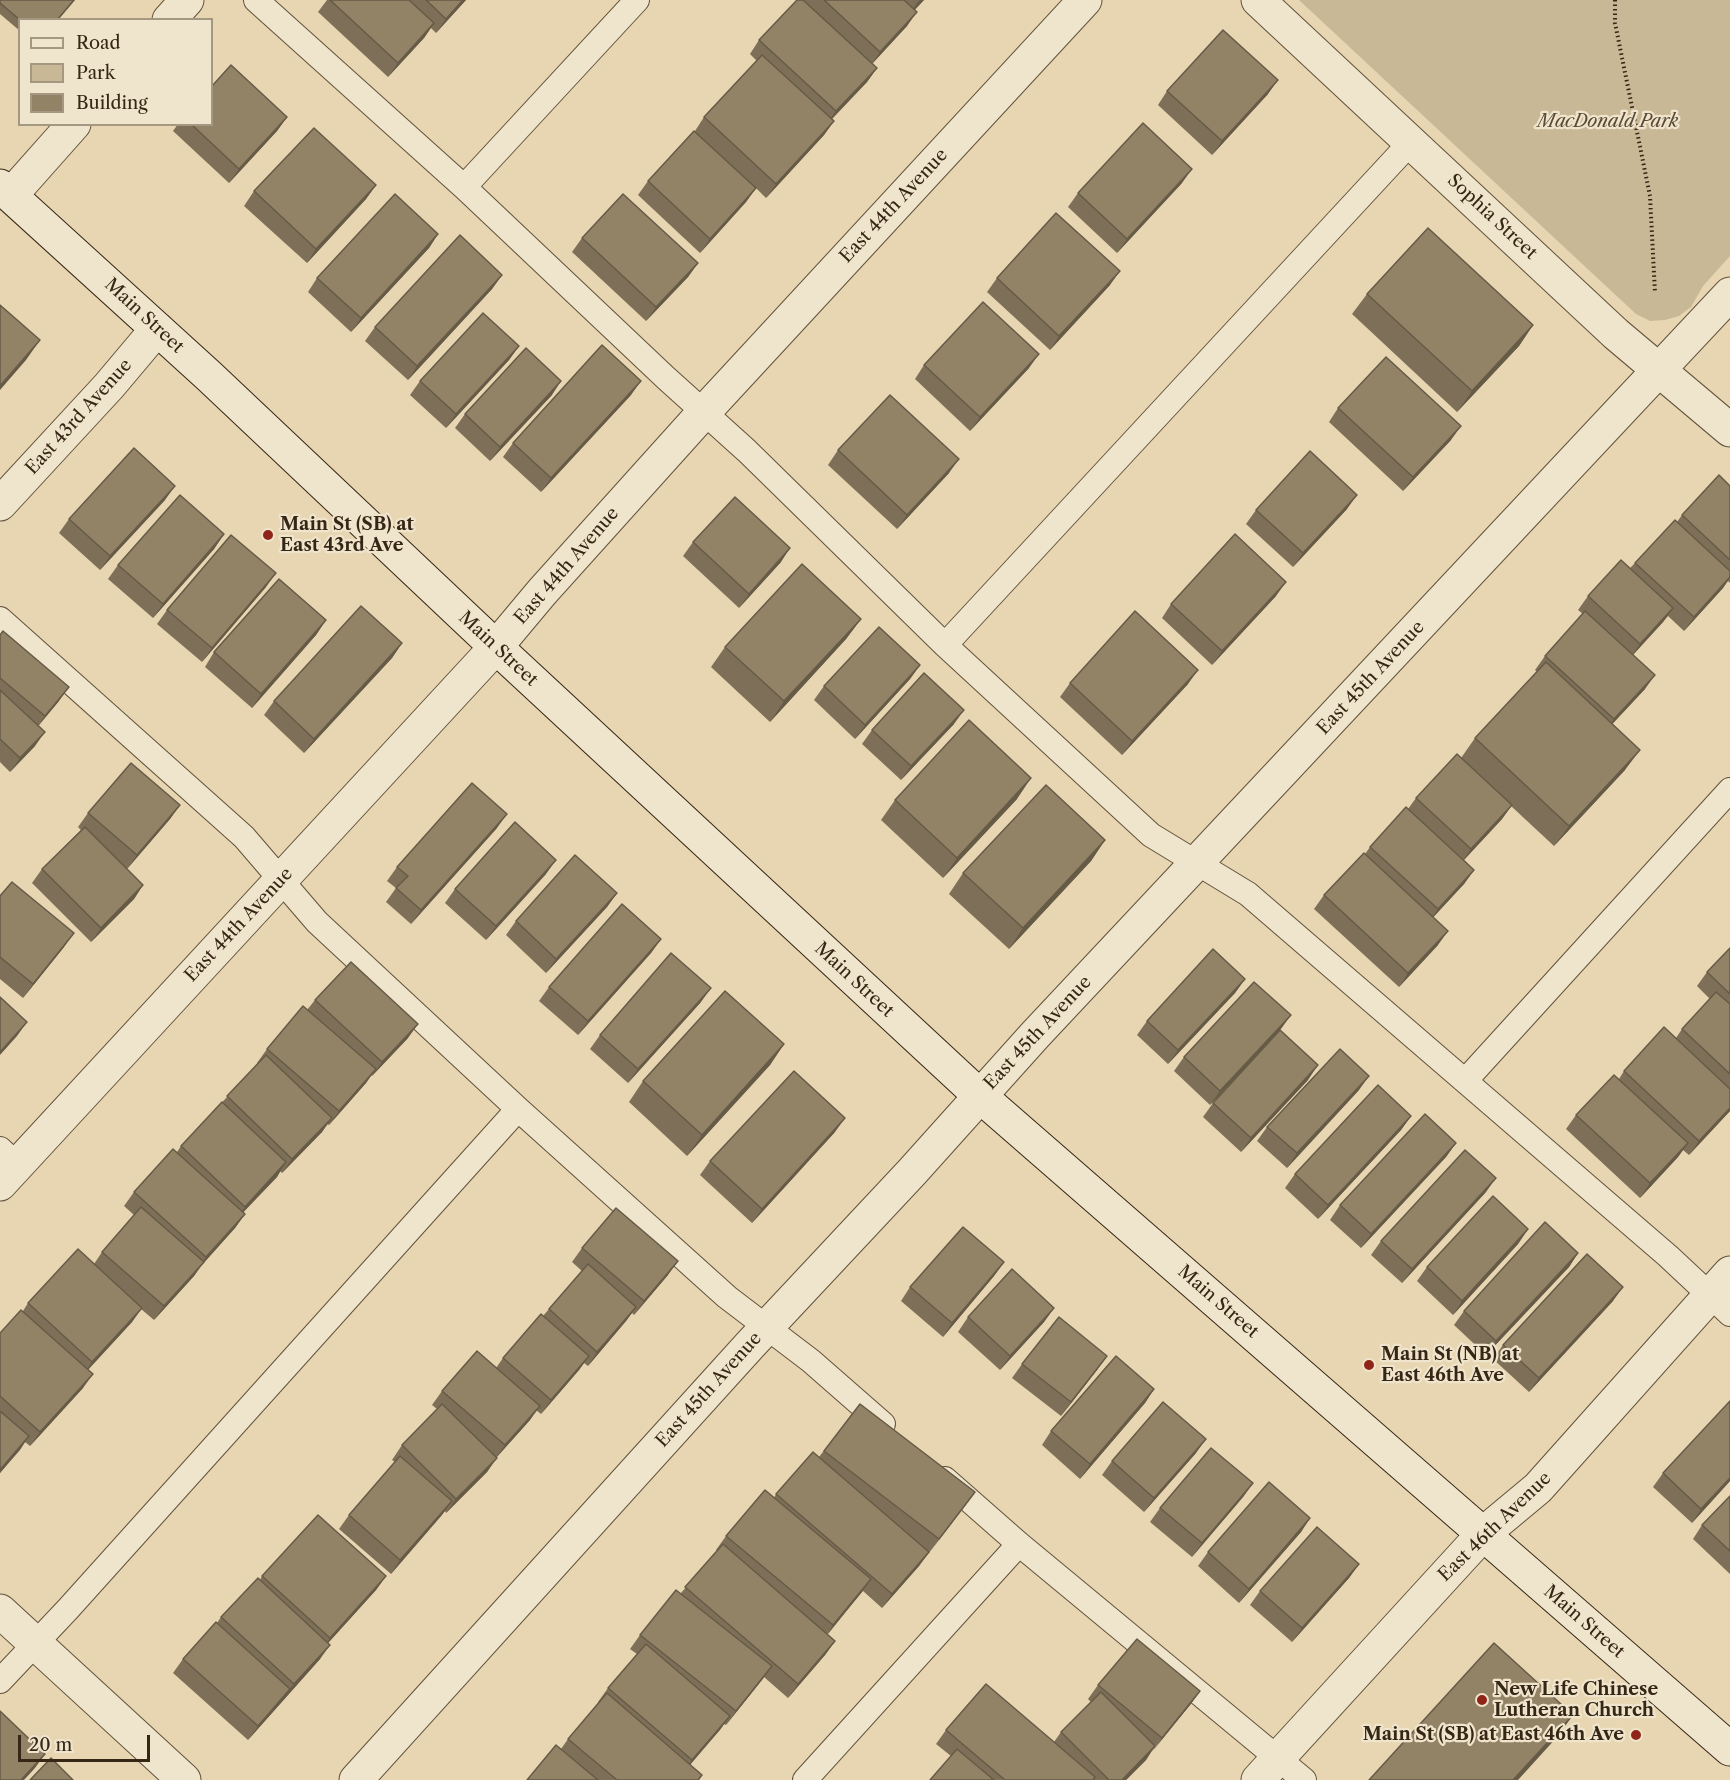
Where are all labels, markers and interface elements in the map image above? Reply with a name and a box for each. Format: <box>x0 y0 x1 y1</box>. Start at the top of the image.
legend <box>18 18 213 126</box>
text: Road <box>76 32 121 54</box>
text: Park <box>76 62 115 84</box>
text: Building <box>76 92 148 114</box>
park label: MacDonald Park <box>1538 111 1678 133</box>
street label: East 44th Avenue <box>836 145 952 267</box>
street label: Sophia Street <box>1443 170 1541 264</box>
street label: Main Street <box>100 274 188 358</box>
street label: East 43rd Avenue <box>21 355 137 479</box>
street label: East 44th Avenue <box>510 503 624 629</box>
place label: Main St (SB) at East 43rd Ave <box>280 514 414 556</box>
marker: Main St (SB) at East 43rd Ave <box>261 528 275 542</box>
street label: Main Street <box>454 607 542 691</box>
street label: East 45th Avenue <box>1313 617 1429 739</box>
street label: East 44th Avenue <box>181 864 297 986</box>
street label: Main Street <box>810 938 898 1022</box>
street label: East 45th Avenue <box>980 972 1096 1094</box>
street label: Main Street <box>1173 1261 1263 1343</box>
street label: East 45th Avenue <box>652 1328 766 1452</box>
place label: Main St (NB) at East 46th Ave <box>1381 1344 1519 1386</box>
marker: Main St (NB) at East 46th Ave <box>1362 1358 1376 1372</box>
street label: East 46th Avenue <box>1434 1468 1556 1586</box>
street label: Main Street <box>1539 1581 1629 1663</box>
place label: New Life Chinese Lutheran Church <box>1494 1679 1658 1722</box>
marker: New Life Chinese Lutheran Church <box>1475 1693 1489 1707</box>
scale bar <box>21 1723 153 1761</box>
place label: Main St (SB) at East 46th Ave <box>1363 1724 1624 1746</box>
marker: Main St (SB) at East 46th Ave <box>1629 1728 1643 1742</box>
text: 20 m <box>29 1734 72 1756</box>

